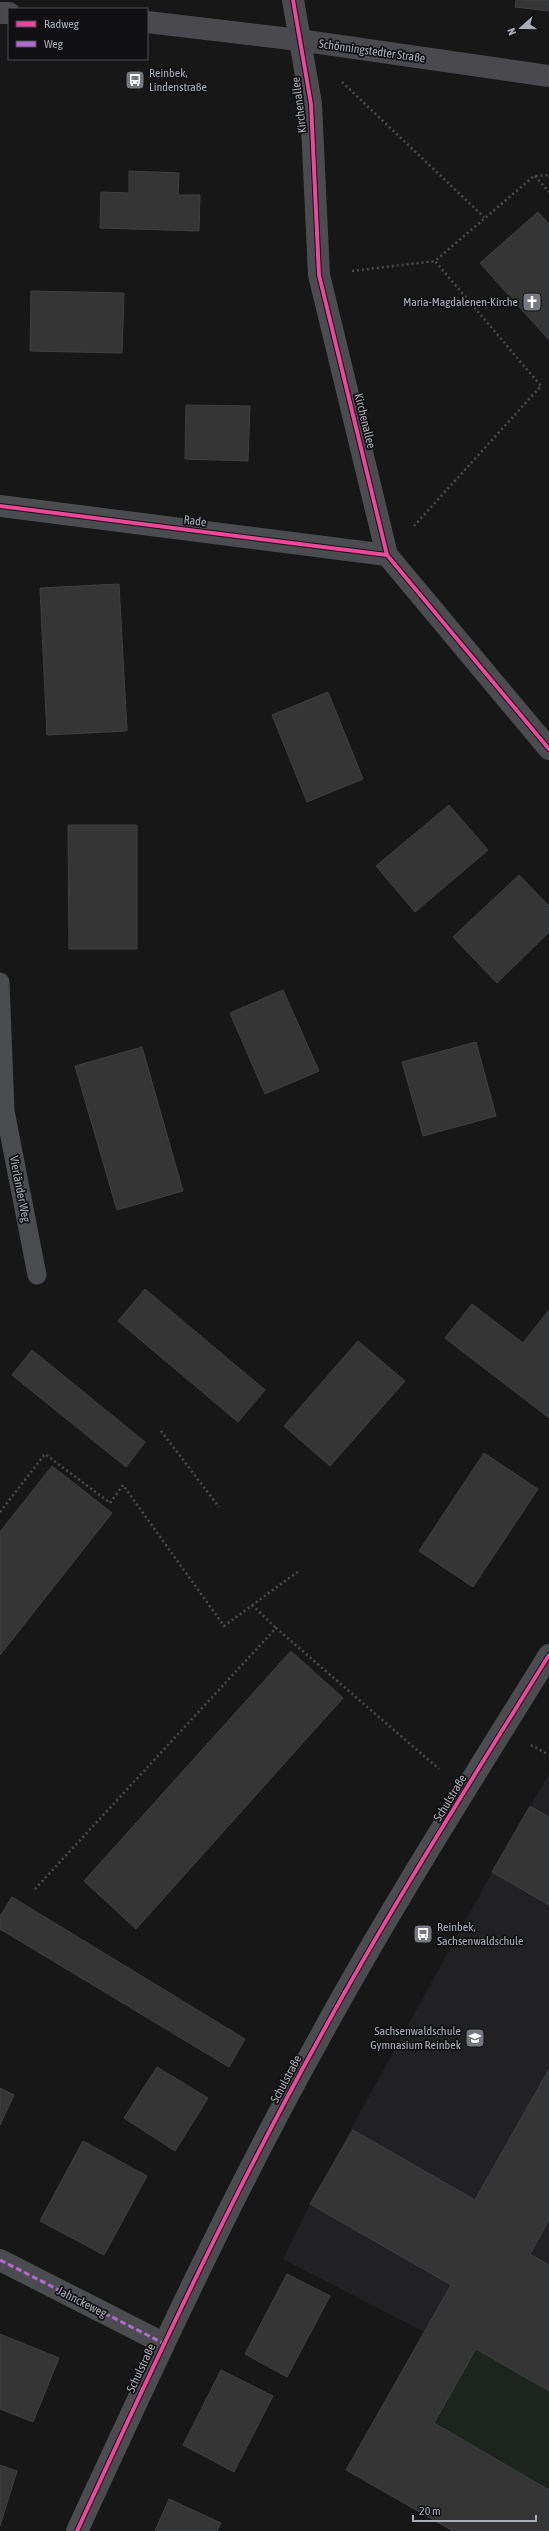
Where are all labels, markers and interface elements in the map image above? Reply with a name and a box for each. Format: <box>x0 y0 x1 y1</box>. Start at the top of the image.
legend <box>8 8 148 60</box>
north arrow <box>501 8 541 48</box>
text: Radweg <box>44 17 80 31</box>
text: N <box>505 26 518 37</box>
text: Weg <box>44 37 64 51</box>
street label: Schönningstedter Straße <box>318 37 426 65</box>
place label: Reinbek, Lindenstraße <box>149 66 207 94</box>
bus stop icon: Reinbek, Lindenstraße <box>124 69 146 91</box>
street label: Kirchenallee <box>289 76 309 134</box>
church icon: Maria-Magdalenen-Kirche <box>521 291 543 313</box>
place label: Maria-Magdalenen-Kirche <box>403 295 518 309</box>
street label: Kirchenallee <box>351 392 379 450</box>
street label: Rade <box>183 513 207 529</box>
street label: Vierländer Weg <box>7 1155 33 1224</box>
street label: Schulstraße <box>431 1772 469 1824</box>
place label: Reinbek, Sachsenwaldschule <box>437 1920 524 1948</box>
bus stop icon: Reinbek, Sachsenwaldschule <box>412 1923 434 1945</box>
place label: Sachsenwaldschule Gymnasium Reinbek <box>370 2024 462 2052</box>
school or university icon: Sachsenwaldschule Gymnasium Reinbek <box>464 2027 486 2049</box>
street label: Schulstraße <box>268 2053 304 2105</box>
street label: Jahnckeweg <box>55 2284 110 2321</box>
street label: Schulstraße <box>124 2342 158 2394</box>
scale bar <box>413 2497 536 2523</box>
text: 20 m <box>419 2504 441 2518</box>

